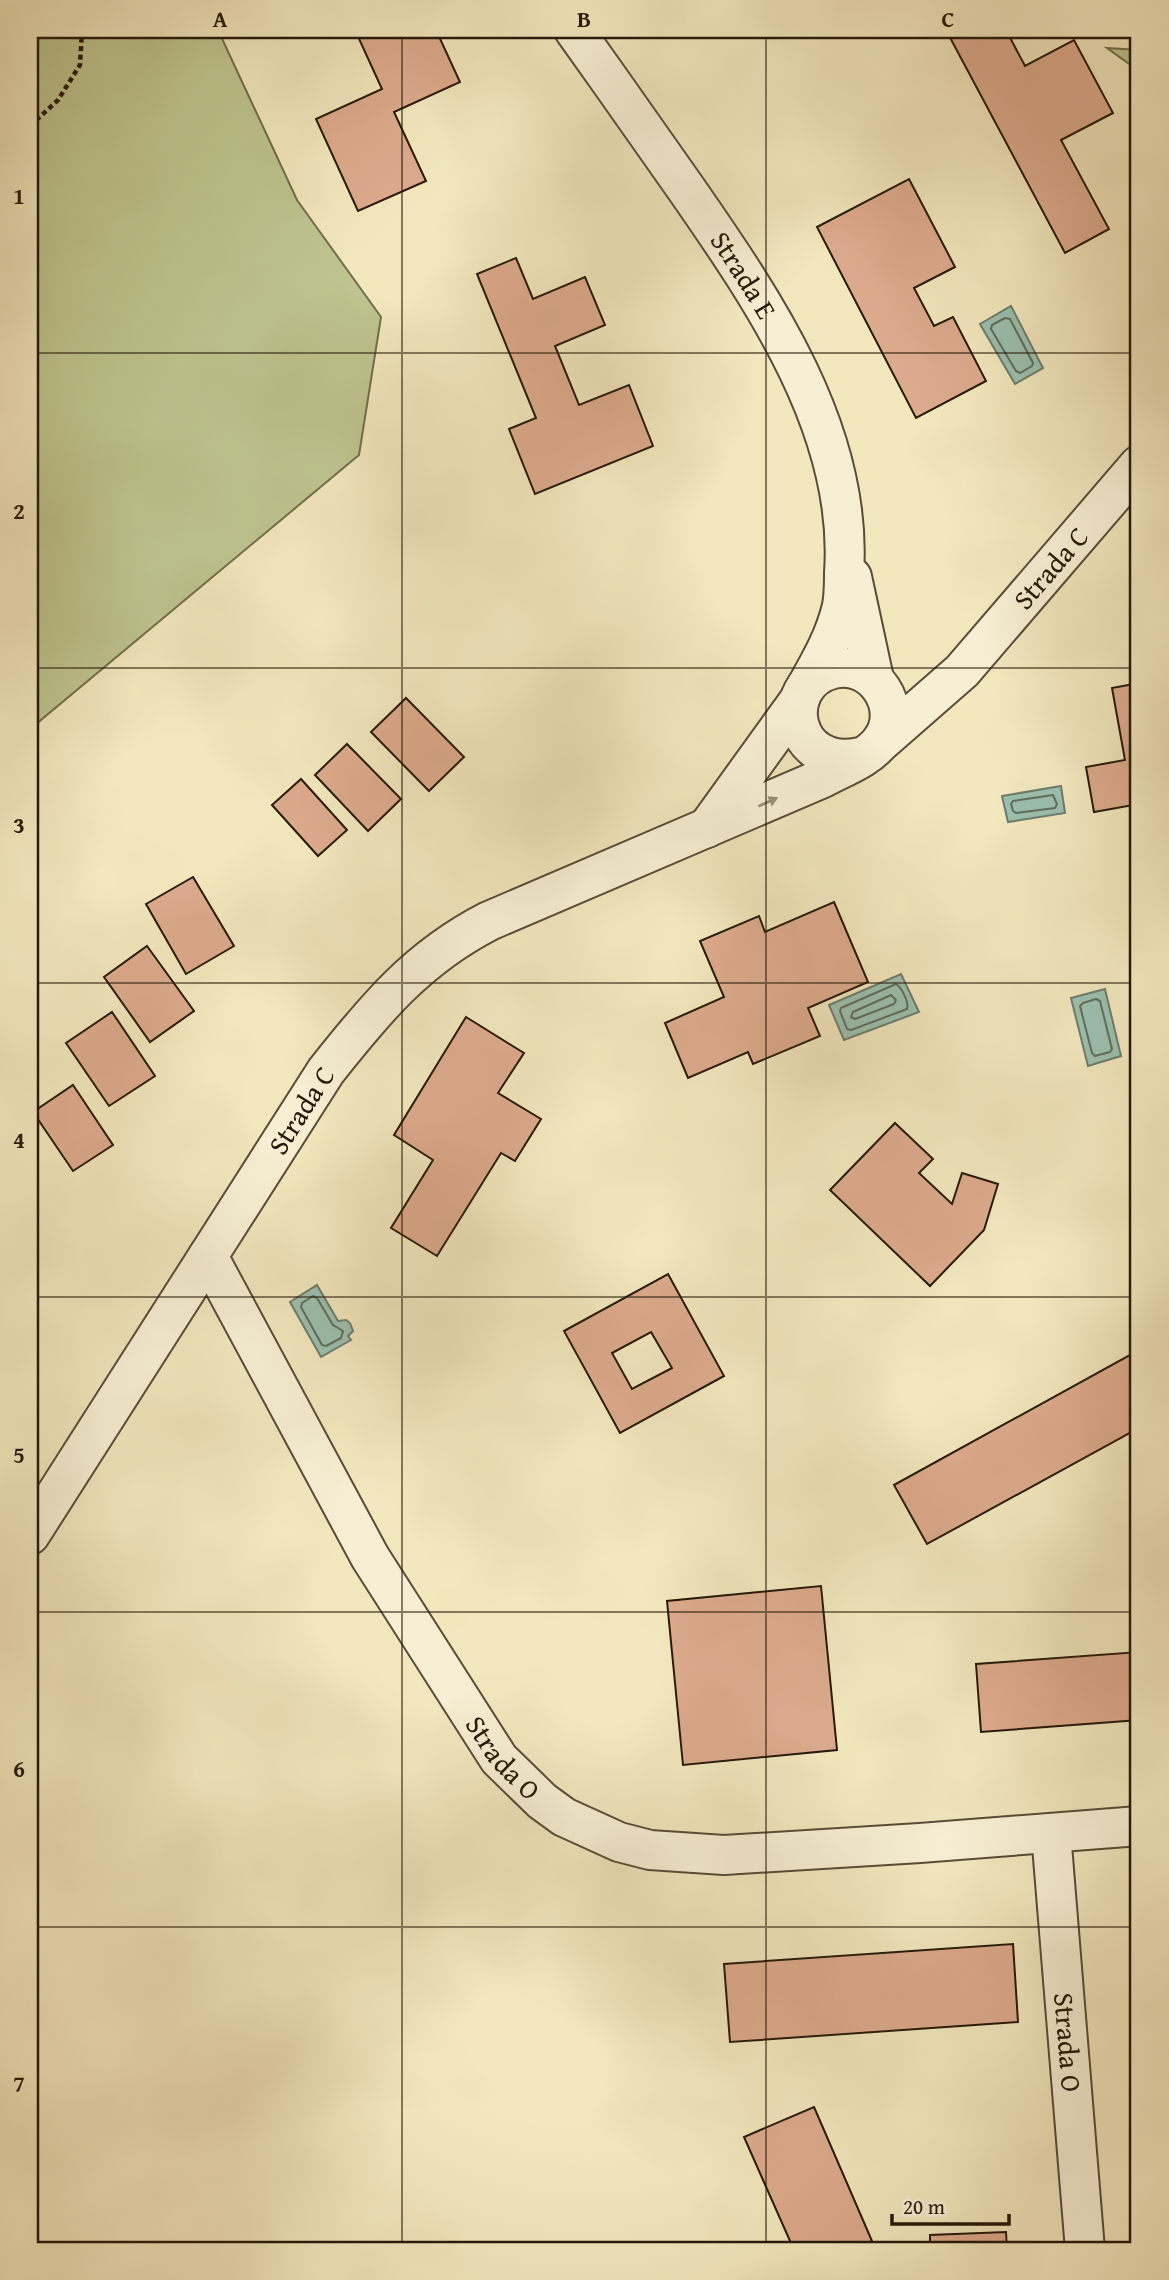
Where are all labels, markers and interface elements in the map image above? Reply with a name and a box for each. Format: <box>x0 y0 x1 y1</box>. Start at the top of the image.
text: A <box>213 2 228 35</box>
text: B <box>577 2 591 35</box>
text: C <box>941 2 955 35</box>
text: 1 <box>13 179 25 212</box>
street label: Strada E <box>701 223 787 326</box>
text: 2 <box>13 494 25 527</box>
street label: Strada C <box>1003 517 1097 618</box>
one-way arrow <box>758 797 779 808</box>
text: 3 <box>13 808 25 841</box>
street label: Strada C <box>257 1058 344 1162</box>
text: 4 <box>13 1123 25 1156</box>
text: 5 <box>13 1438 25 1471</box>
street label: Strada O <box>456 1707 550 1809</box>
text: 6 <box>13 1752 25 1785</box>
street label: Strada O <box>1044 1991 1093 2093</box>
text: 7 <box>13 2067 25 2100</box>
scale bar <box>892 2182 1010 2226</box>
text: 20 m <box>903 2191 945 2222</box>

